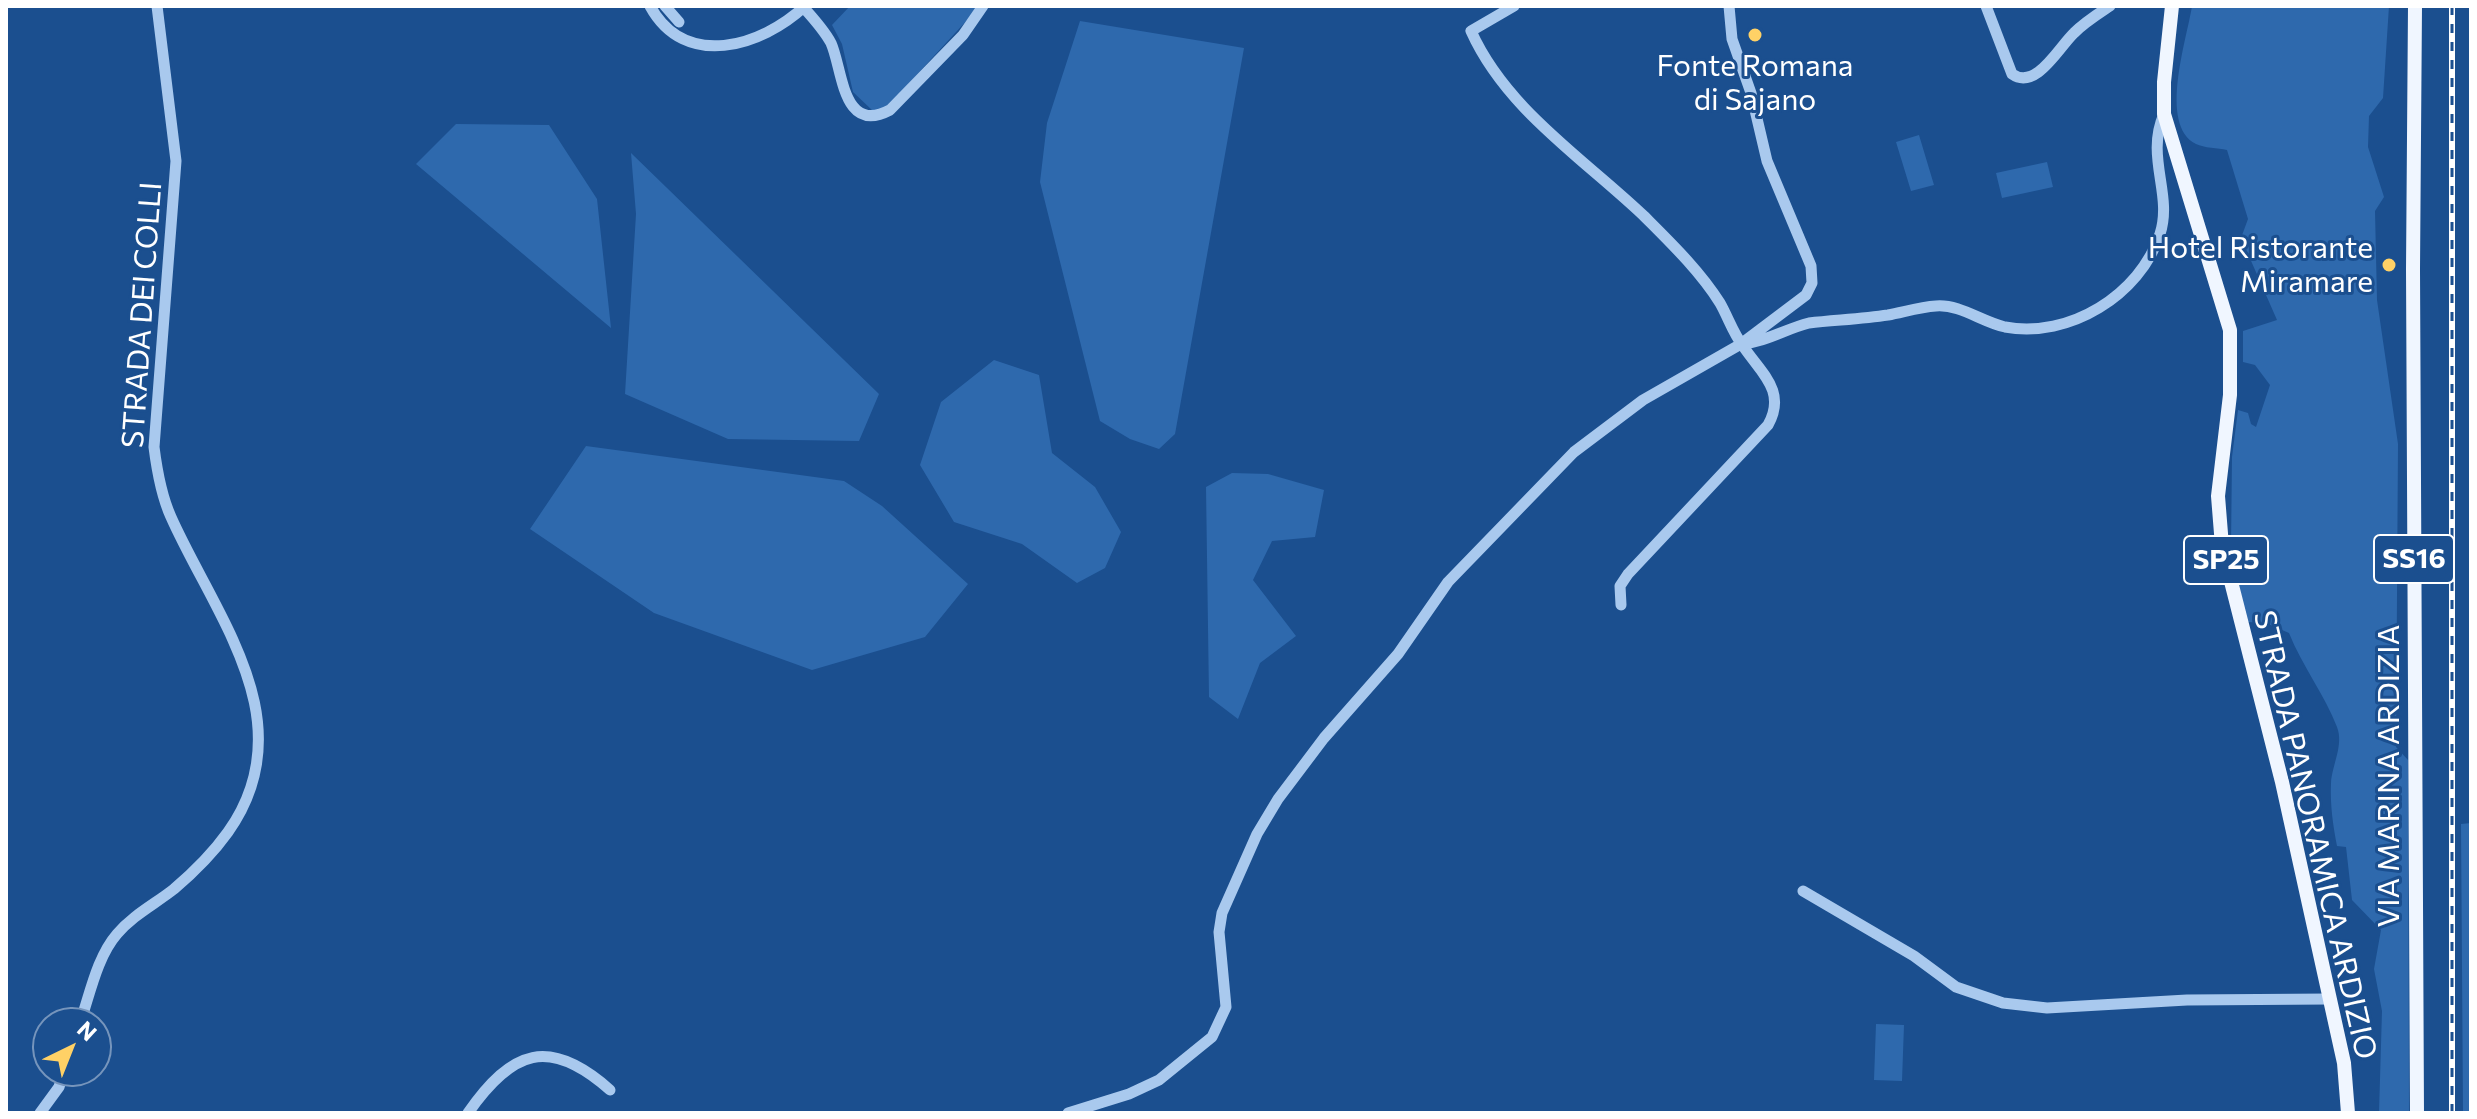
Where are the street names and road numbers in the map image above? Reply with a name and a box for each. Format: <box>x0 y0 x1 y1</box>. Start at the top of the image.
street label: STRADA DEI COLLI <box>115 181 169 449</box>
road number: SS16 <box>2374 535 2454 583</box>
road number: SP25 <box>2184 536 2268 584</box>
street label: STRADA PANORAMICA ARDIZIO <box>2246 607 2384 1063</box>
street label: VIA MARINA ARDIZIA <box>2371 625 2407 927</box>

